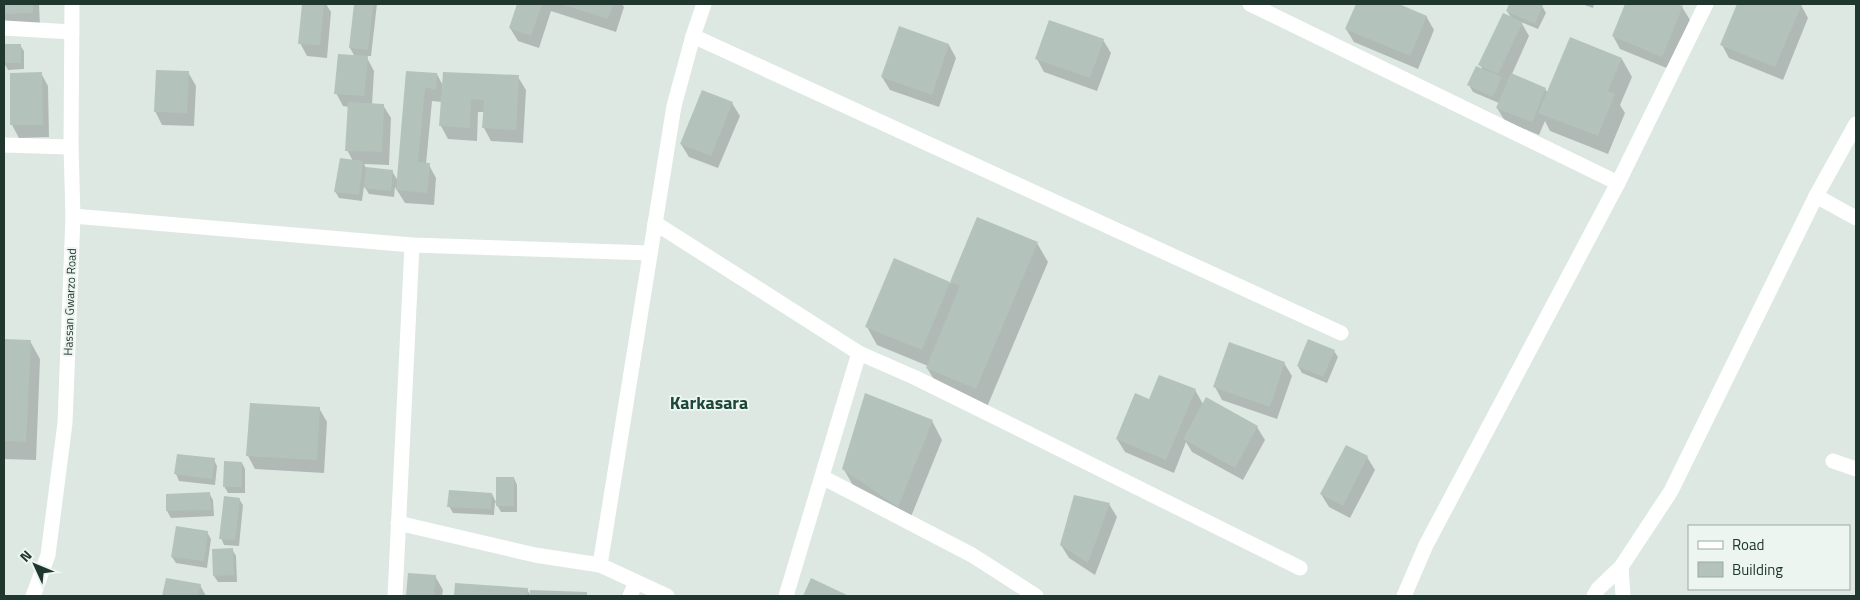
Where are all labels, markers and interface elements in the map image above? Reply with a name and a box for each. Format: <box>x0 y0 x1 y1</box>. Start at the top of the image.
street label: Hassan Gwarzo Road <box>58 248 81 356</box>
district label: Karkasara <box>670 389 748 416</box>
legend <box>1688 525 1850 590</box>
text: Road <box>1732 533 1764 556</box>
north arrow <box>10 540 60 590</box>
text: N <box>14 545 36 566</box>
text: Building <box>1732 558 1783 581</box>

